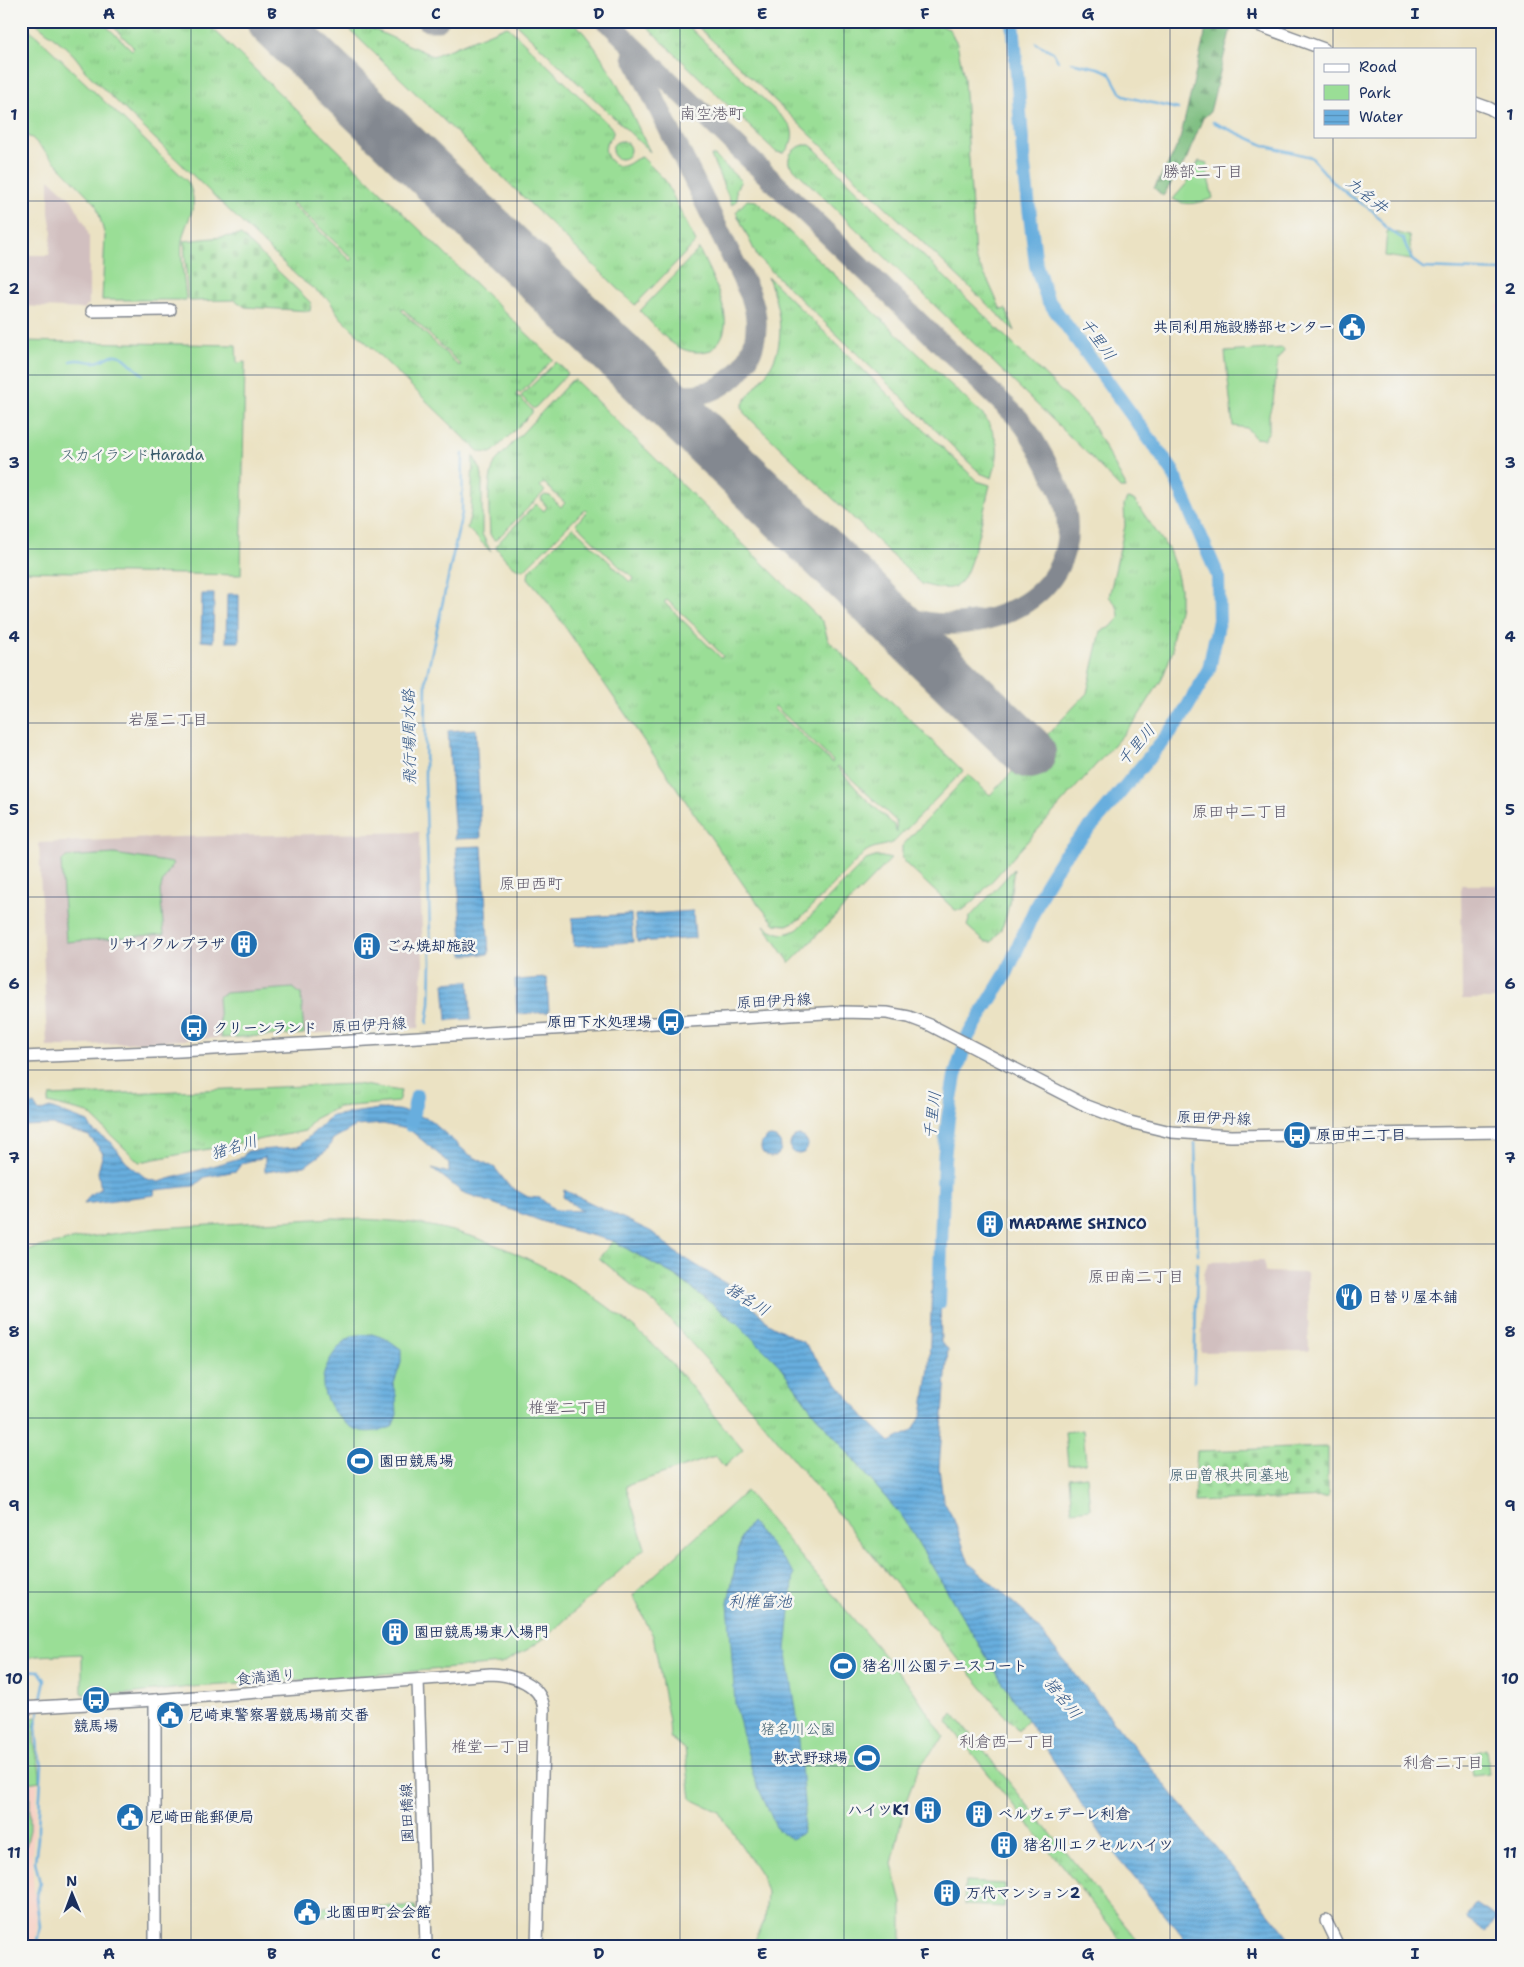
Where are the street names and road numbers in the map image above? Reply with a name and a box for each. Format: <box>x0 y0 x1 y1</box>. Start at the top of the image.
street label: 原田伊丹線 <box>736 989 812 1013</box>
street label: 原田伊丹線 <box>331 1013 407 1037</box>
street label: 原田伊丹線 <box>1176 1107 1252 1129</box>
street label: 食満通り <box>235 1664 297 1690</box>
street label: 園田橋線 <box>396 1783 418 1843</box>

